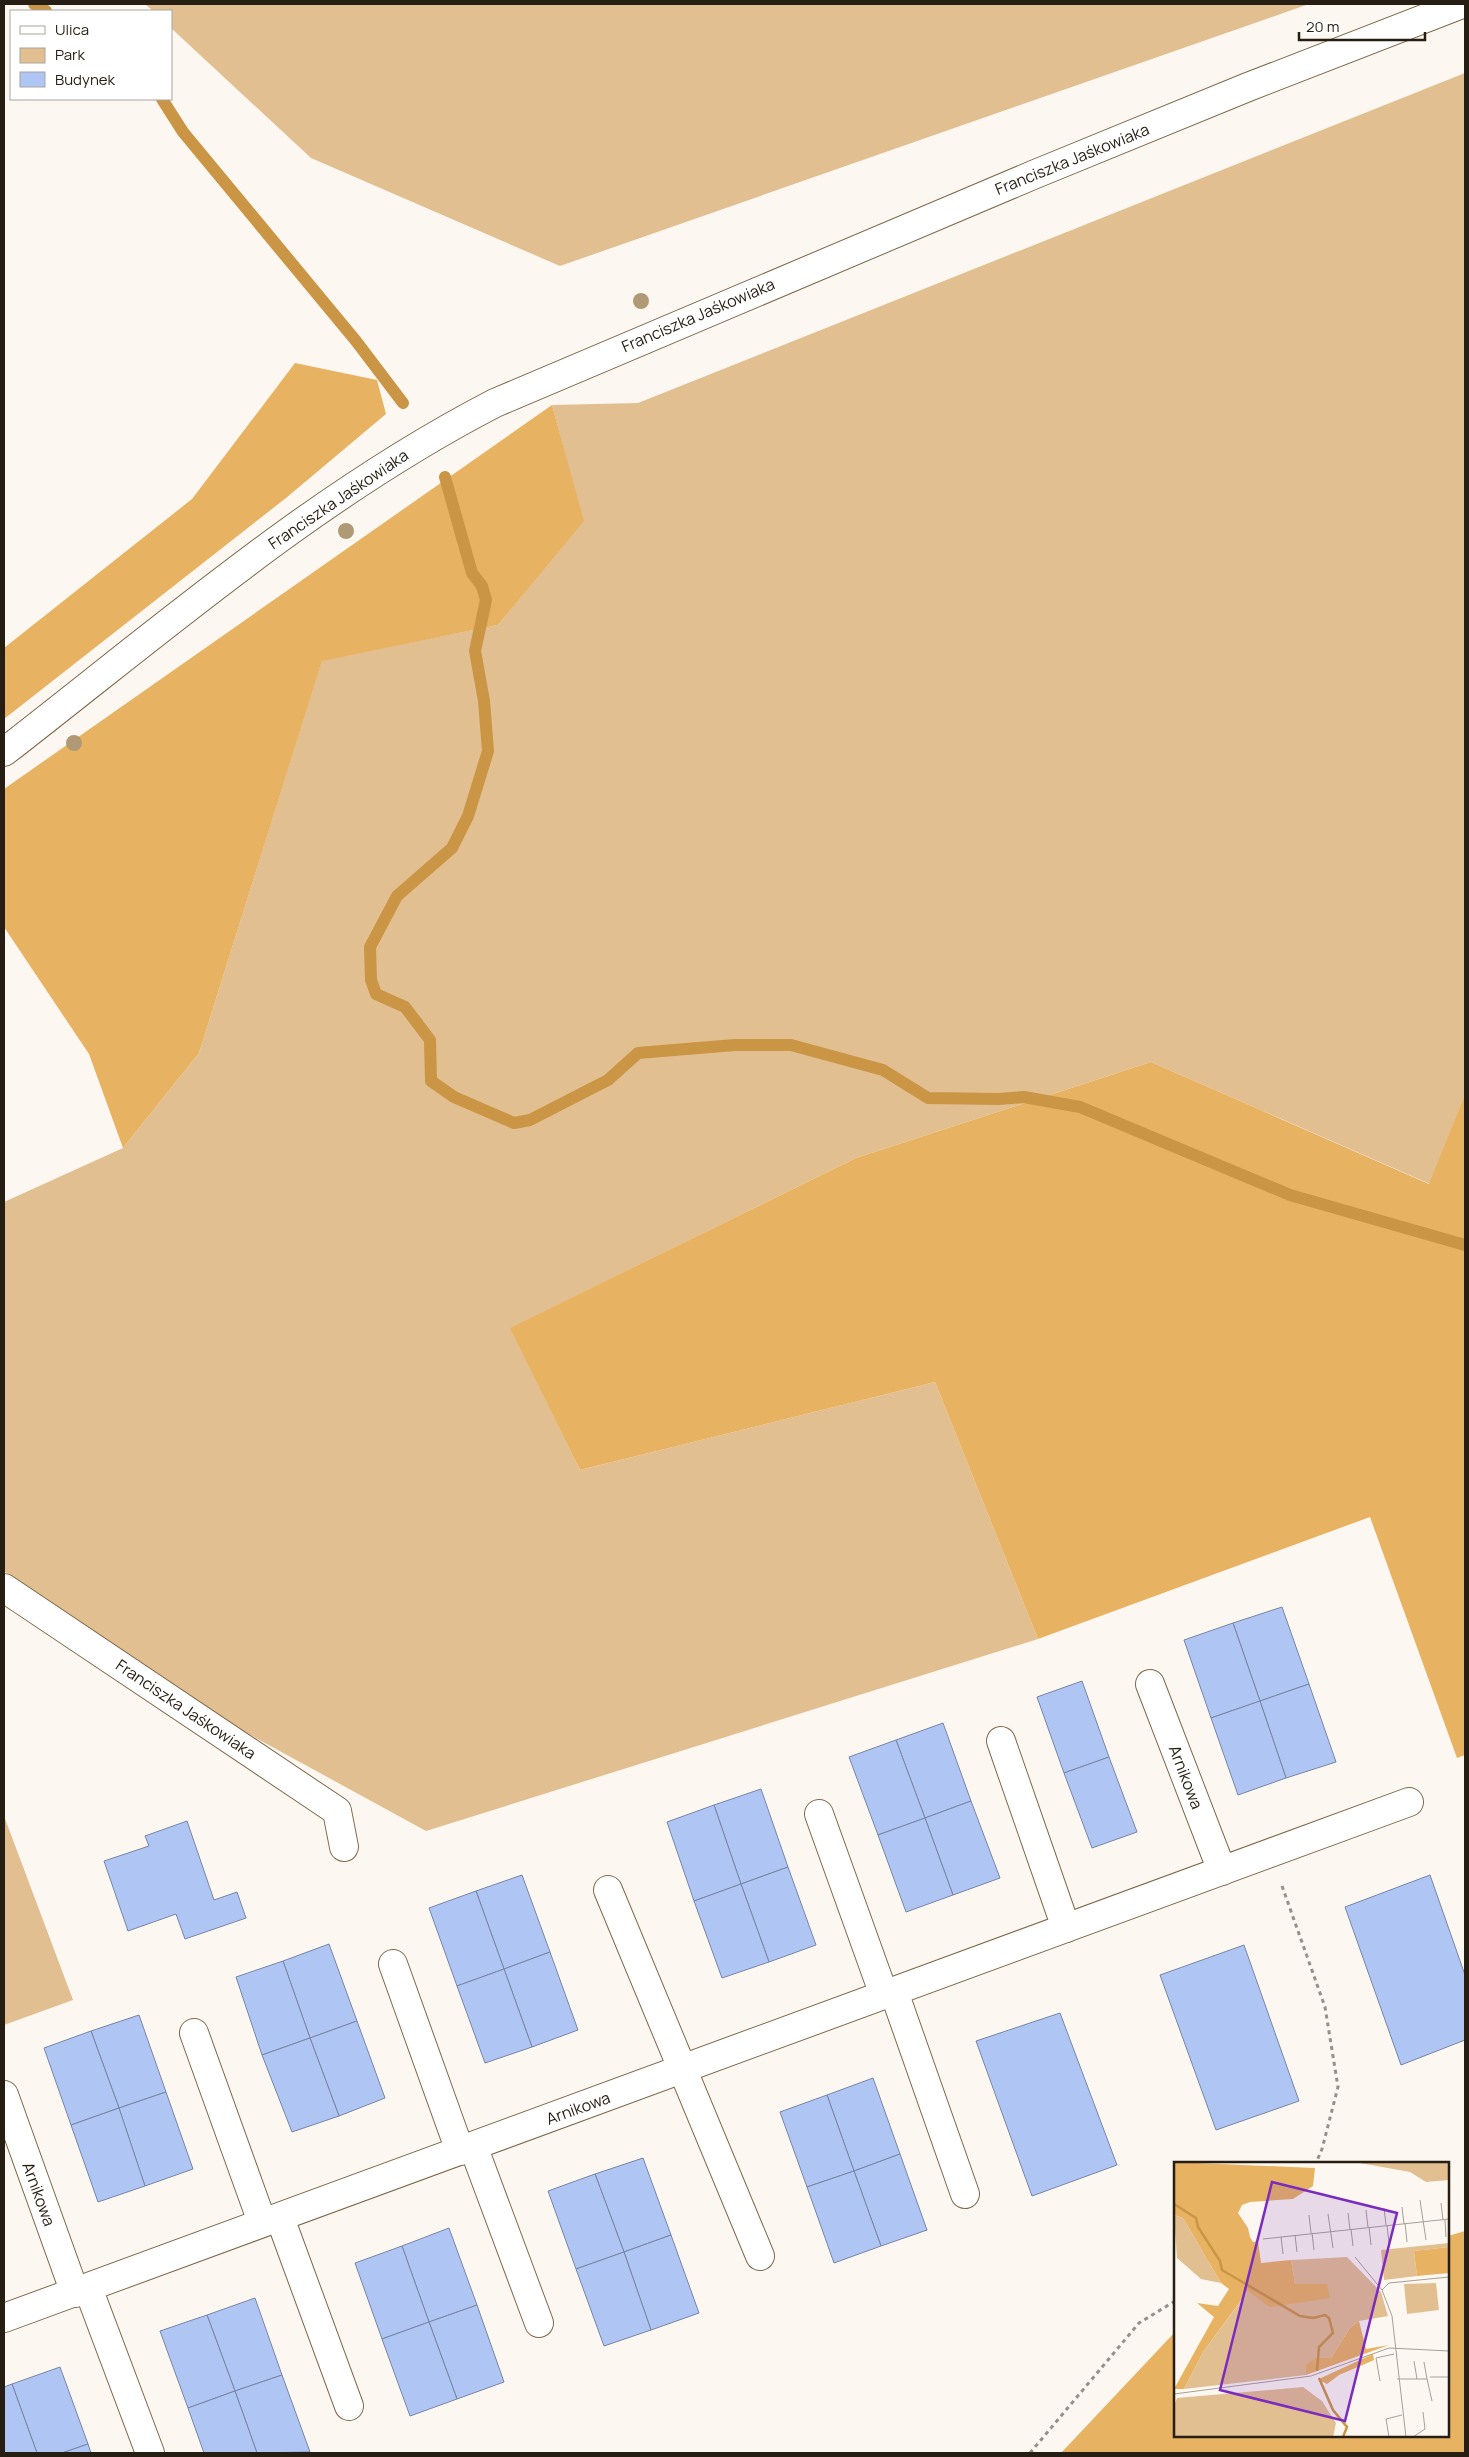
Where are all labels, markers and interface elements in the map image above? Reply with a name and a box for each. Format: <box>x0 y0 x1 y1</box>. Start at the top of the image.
legend <box>10 10 172 100</box>
scale bar <box>1299 10 1425 42</box>
text: 20 m <box>1306 16 1339 37</box>
text: Ulica <box>55 19 89 40</box>
text: Park <box>55 44 85 65</box>
text: Budynek <box>55 69 116 90</box>
street label: Franciszka Jaśkowiaka <box>992 118 1152 200</box>
street label: Franciszka Jaśkowiaka <box>618 273 778 357</box>
street label: Franciszka Jaśkowiaka <box>264 444 412 554</box>
street label: Franciszka Jaśkowiaka <box>112 1654 260 1764</box>
street label: Arnikowa <box>1164 1742 1208 1812</box>
street label: Arnikowa <box>543 2086 613 2130</box>
street label: Arnikowa <box>17 2159 61 2229</box>
inset map <box>1174 2162 1449 2437</box>

